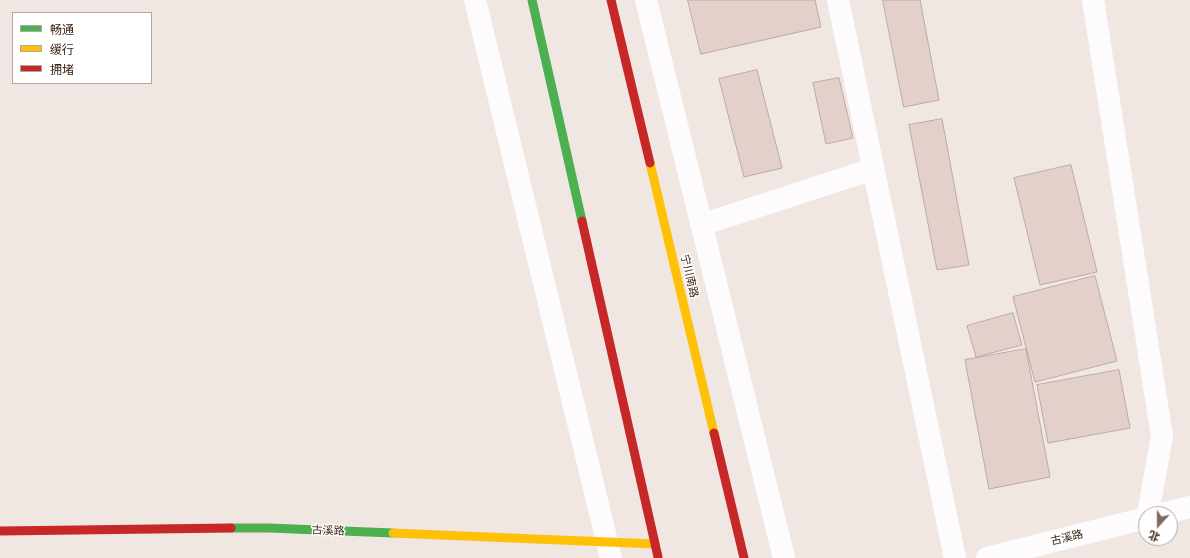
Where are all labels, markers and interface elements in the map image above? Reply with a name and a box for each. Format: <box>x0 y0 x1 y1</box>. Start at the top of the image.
legend <box>12 12 152 84</box>
text: 畅通 <box>50 22 74 37</box>
text: 缓行 <box>50 42 74 57</box>
text: 拥堵 <box>50 62 74 77</box>
street label: 宁川南路 <box>678 253 700 299</box>
north arrow <box>1138 506 1178 546</box>
street label: 古溪路 <box>311 524 345 538</box>
street label: 古溪路 <box>1049 528 1085 548</box>
text: 北 <box>1146 528 1162 545</box>

